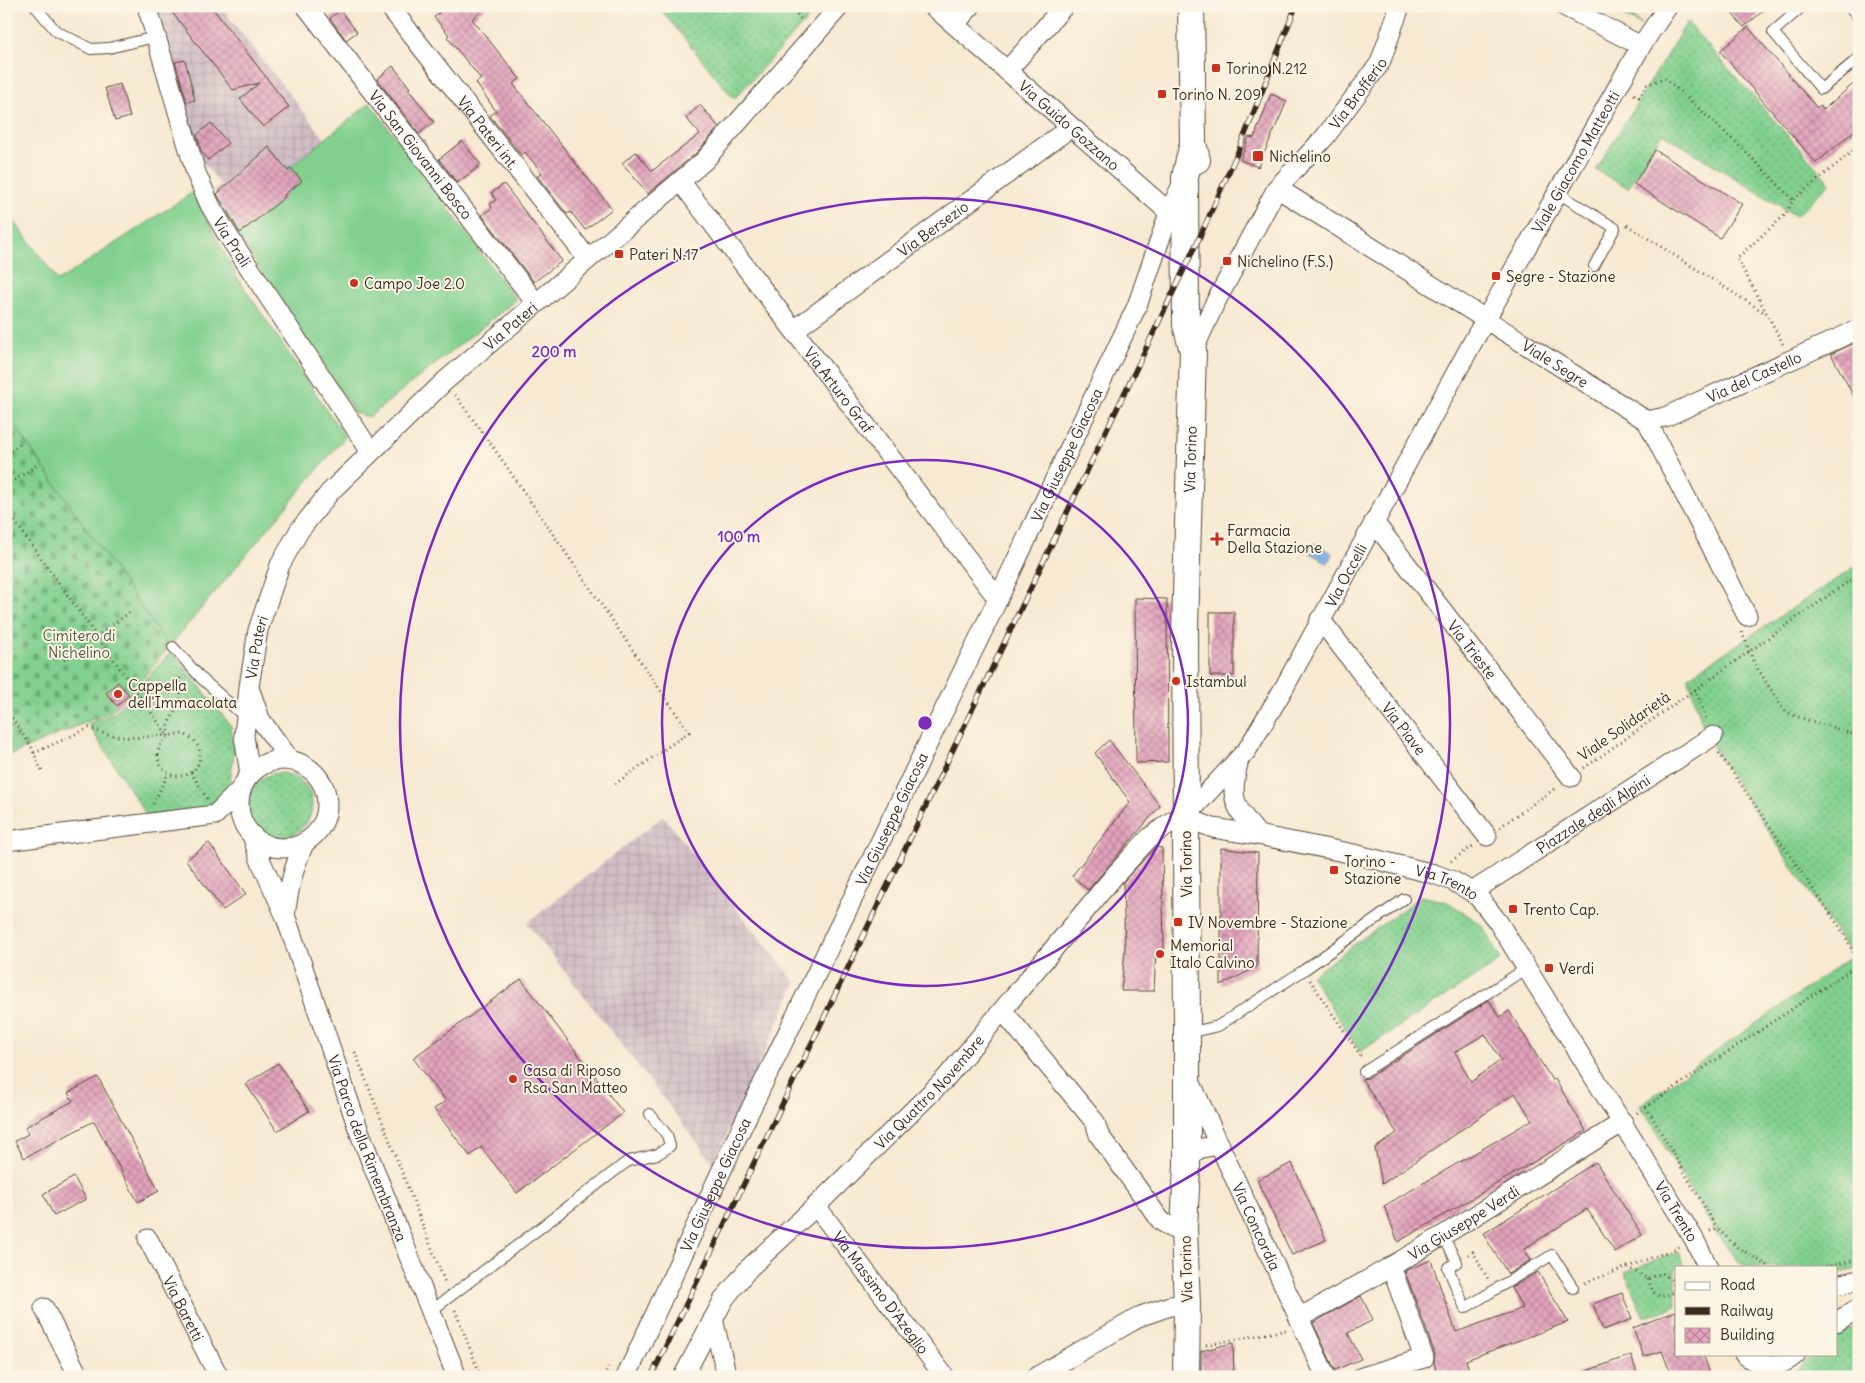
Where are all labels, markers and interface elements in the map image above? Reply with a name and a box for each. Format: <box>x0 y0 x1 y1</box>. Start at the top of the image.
street label: Via Brofferio <box>1325 56 1390 133</box>
place label: Torino N.212 <box>1226 59 1307 78</box>
marker: Torino N.212 <box>1210 62 1222 74</box>
street label: Via Guido Gozzano <box>1015 76 1124 174</box>
place label: Torino N. 209 <box>1172 85 1261 104</box>
street label: Via San Giovanni Bosco <box>365 86 477 223</box>
street label: Viale Giacomo Matteotti <box>1527 87 1623 236</box>
marker: Torino N. 209 <box>1156 88 1168 100</box>
street label: Via Pateri int. <box>454 92 523 173</box>
place label: Nichelino <box>1269 147 1331 166</box>
marker: Nichelino <box>1251 149 1265 163</box>
street label: Via Bersezio <box>894 196 972 260</box>
street label: Via Prali <box>210 213 255 270</box>
place label: Pateri N.17 <box>629 245 698 264</box>
marker: Pateri N.17 <box>613 248 625 260</box>
place label: Nichelino (F.S.) <box>1237 252 1333 271</box>
marker: Nichelino (F.S.) <box>1221 255 1233 267</box>
place label: Segre - Stazione <box>1506 267 1616 286</box>
marker: Segre - Stazione <box>1490 270 1502 282</box>
place label: Campo Joe 2.0 <box>364 274 465 293</box>
marker: Campo Joe 2.0 <box>348 277 360 289</box>
street label: Via Pateri <box>479 298 541 354</box>
street label: Viale Segre <box>1519 335 1592 391</box>
text: 200 m <box>532 342 576 361</box>
street label: Via Arturo Graf <box>800 343 878 437</box>
street label: Via del Castello <box>1703 347 1804 406</box>
street label: Via Giuseppe Giacosa <box>1027 385 1106 525</box>
street label: Via Torino <box>1179 426 1200 493</box>
place label: Farmacia Della Stazione <box>1227 521 1322 557</box>
text: 100 m <box>718 527 760 546</box>
marker: Farmacia Della Stazione <box>1211 533 1223 545</box>
street label: Via Occelli <box>1321 540 1371 610</box>
street label: Via Pateri <box>241 613 272 681</box>
street label: Via Trieste <box>1444 616 1501 683</box>
park label: Cimitero di Nichelino <box>43 626 115 662</box>
place label: Istambul <box>1186 672 1247 691</box>
marker: Istambul <box>1170 675 1182 687</box>
place label: Cappella dell'Immacolata <box>128 676 238 712</box>
street label: Viale Solidarietà <box>1574 687 1674 765</box>
marker: Cappella dell'Immacolata <box>112 688 124 700</box>
street label: Via Piave <box>1378 698 1430 758</box>
centre of rings <box>916 714 934 732</box>
street label: Via Giuseppe Giacosa <box>851 749 932 889</box>
street label: Piazzale degli Alpini <box>1533 770 1653 857</box>
street label: Via Torino <box>1176 830 1196 898</box>
place label: Torino - Stazione <box>1344 852 1401 888</box>
street label: Via Trento <box>1414 860 1483 904</box>
marker: Torino - Stazione <box>1328 864 1340 876</box>
place label: Trento Cap. <box>1523 900 1599 919</box>
marker: Trento Cap. <box>1507 903 1519 915</box>
place label: IV Novembre - Stazione <box>1188 913 1348 932</box>
marker: IV Novembre - Stazione <box>1172 916 1184 928</box>
place label: Memorial Italo Calvino <box>1170 936 1255 972</box>
marker: Memorial Italo Calvino <box>1154 948 1166 960</box>
place label: Verdi <box>1559 959 1594 978</box>
marker: Verdi <box>1543 962 1555 974</box>
street label: Via Quattro Novembre <box>870 1031 988 1153</box>
street label: Via Parco della Rimembranza <box>324 1052 412 1245</box>
place label: Casa di Riposo Rsa San Matteo <box>523 1061 628 1097</box>
marker: Casa di Riposo Rsa San Matteo <box>507 1073 519 1085</box>
street label: Via Giuseppe Giacosa <box>676 1114 755 1255</box>
street label: Via Trento <box>1651 1177 1703 1245</box>
street label: Via Concordia <box>1228 1179 1285 1274</box>
street label: Via Giuseppe Verdi <box>1405 1181 1523 1264</box>
street label: Via Massimo D'Azeglio <box>829 1227 933 1357</box>
street label: Via Torino <box>1175 1235 1197 1303</box>
legend <box>1675 1266 1838 1356</box>
street label: Via Baretti <box>159 1273 208 1344</box>
text: Road <box>1720 1275 1755 1294</box>
text: Railway <box>1720 1301 1774 1320</box>
text: Building <box>1720 1325 1775 1344</box>

